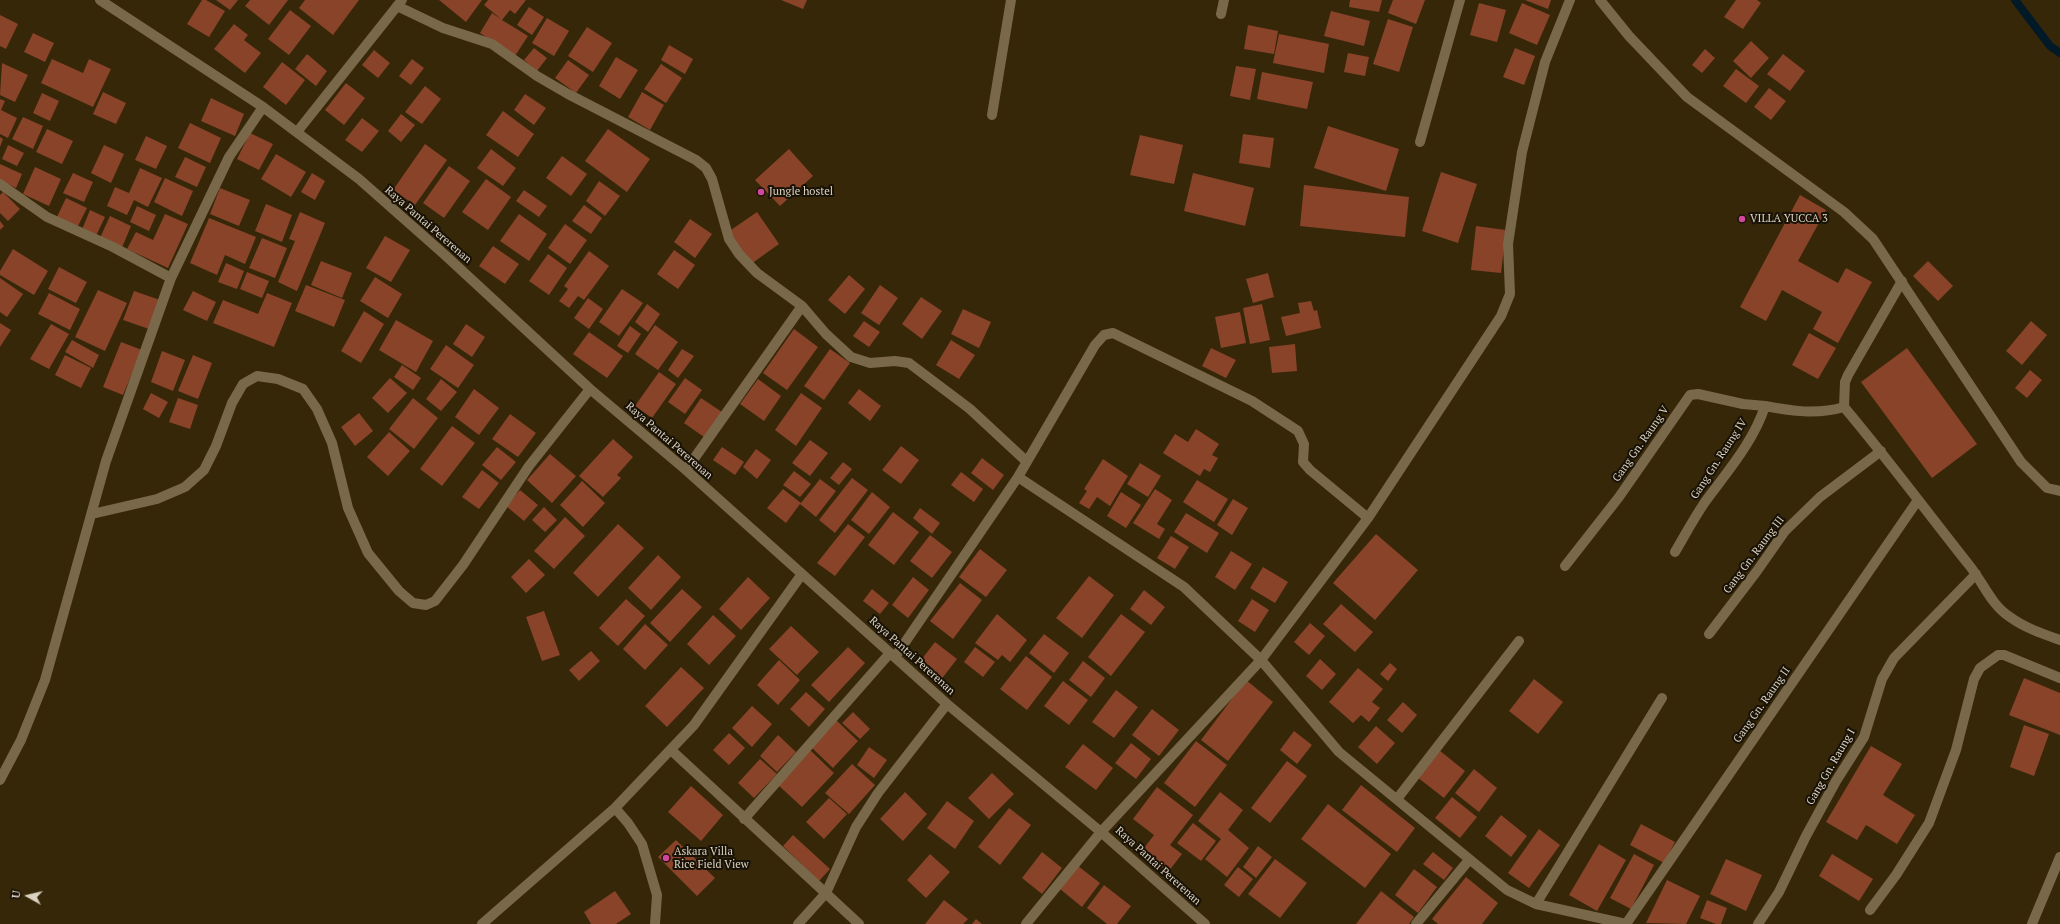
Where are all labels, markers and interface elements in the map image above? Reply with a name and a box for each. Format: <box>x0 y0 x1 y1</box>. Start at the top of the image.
street label: Raya Pantai Pererenan <box>382 184 474 266</box>
place label: Jungle hostel <box>769 185 833 199</box>
marker: Jungle hostel <box>756 187 766 197</box>
place label: VILLA YUCCA 3 <box>1750 212 1828 226</box>
marker: VILLA YUCCA 3 <box>1737 214 1747 224</box>
street label: Raya Pantai Pererenan <box>623 400 715 482</box>
street label: Gang Gn. Raung V <box>1610 404 1672 484</box>
street label: Gang Gn. Raung IV <box>1688 416 1750 502</box>
street label: Gang Gn. Raung III <box>1721 514 1787 596</box>
street label: Raya Pantai Pererenan <box>867 614 957 698</box>
street label: Gang Gn. Raung II <box>1731 665 1793 745</box>
street label: Gang Gn. Raung I <box>1804 727 1858 807</box>
street label: Raya Pantai Pererenan <box>1113 824 1203 908</box>
place label: Askara Villa Rice Field View <box>674 845 749 871</box>
marker: Askara Villa Rice Field View <box>661 853 671 863</box>
north arrow <box>8 876 48 916</box>
text: U <box>9 889 24 899</box>

